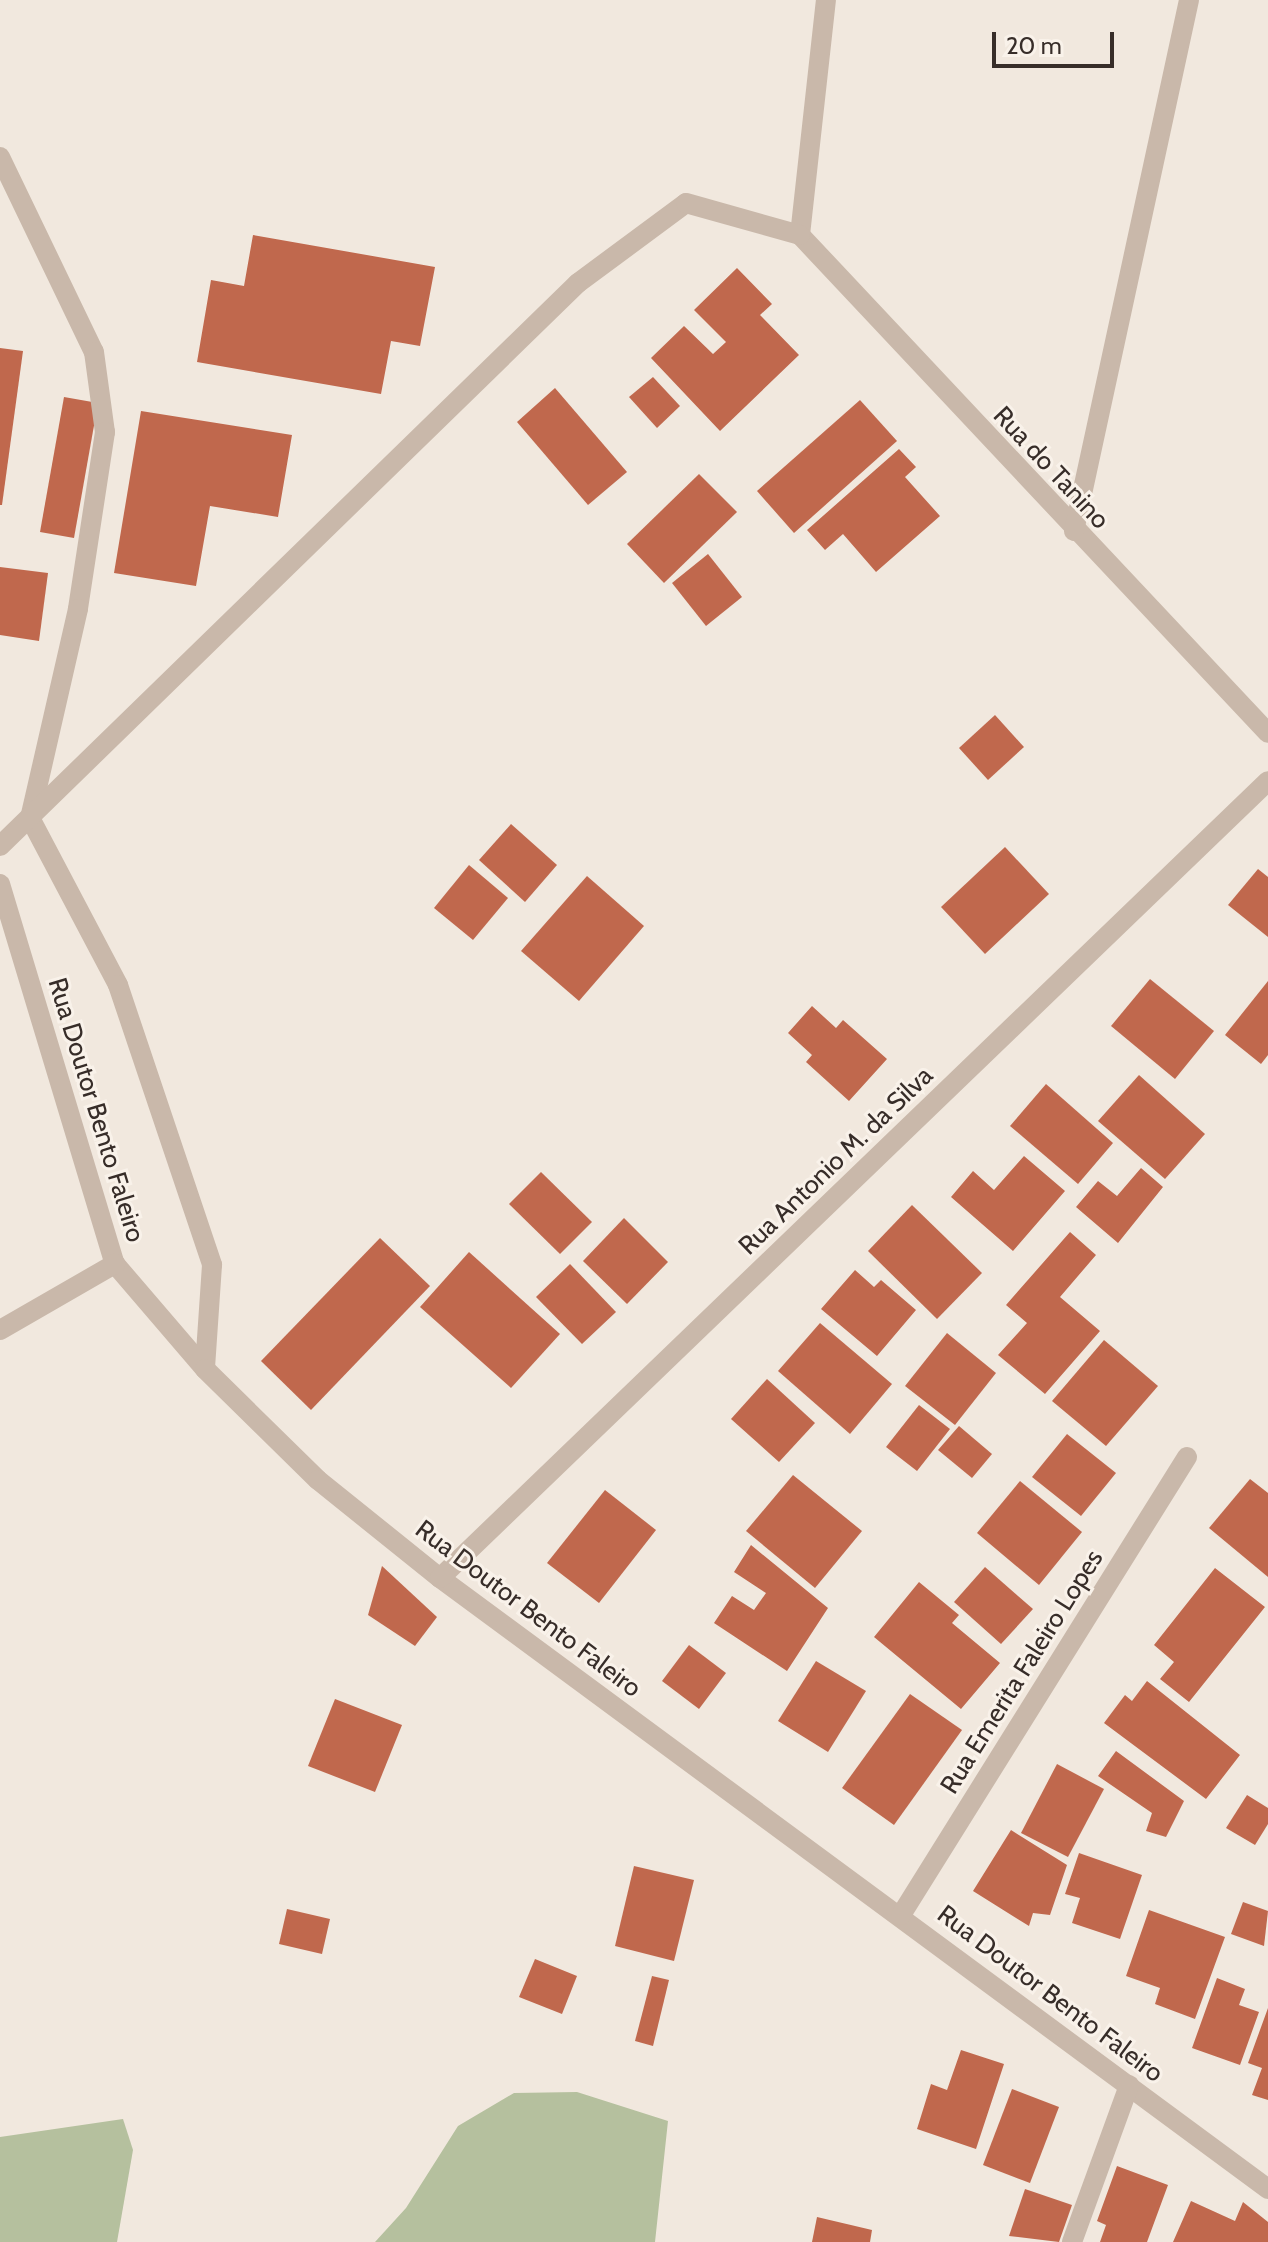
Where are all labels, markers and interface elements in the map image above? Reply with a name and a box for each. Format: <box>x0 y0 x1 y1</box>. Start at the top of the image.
scale bar <box>996 16 1118 66</box>
text: 20 m <box>1006 31 1062 60</box>
street label: Rua do Tanino <box>987 400 1115 536</box>
street label: Rua Doutor Bento Faleiro <box>41 974 151 1246</box>
street label: Rua Antonio M. da Silva <box>733 1060 939 1262</box>
street label: Rua Doutor Bento Faleiro <box>409 1514 647 1704</box>
street label: Rua Emerita Faleiro Lopes <box>934 1544 1110 1800</box>
street label: Rua Doutor Bento Faleiro <box>931 1899 1169 2089</box>

